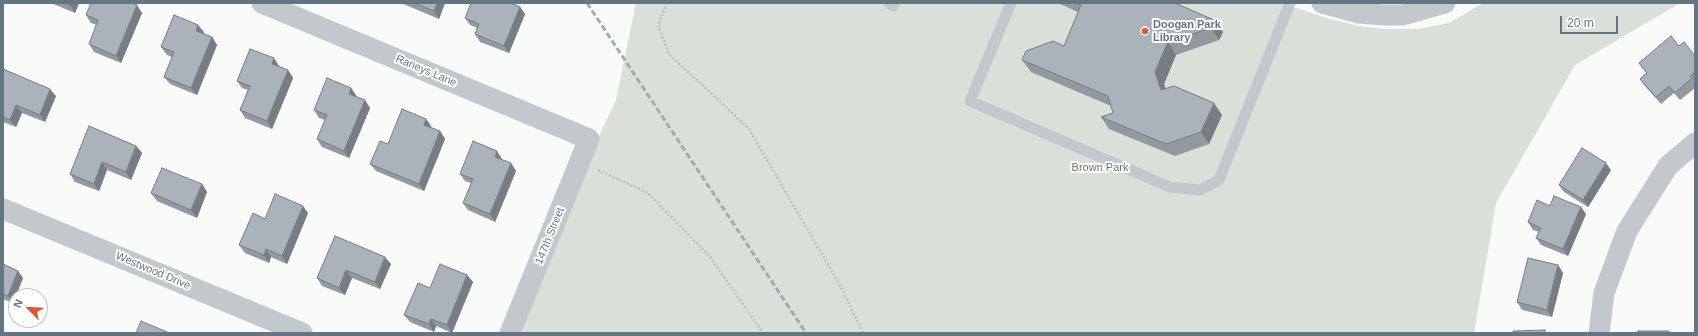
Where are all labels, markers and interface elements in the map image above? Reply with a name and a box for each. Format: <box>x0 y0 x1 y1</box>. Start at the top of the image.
scale bar <box>1562 8 1620 34</box>
text: 20 m <box>1567 16 1594 30</box>
place label: Doogan Park Library <box>1153 18 1221 44</box>
marker: Doogan Park Library <box>1140 26 1150 36</box>
street label: Raneys Lane <box>394 52 458 90</box>
park label: Brown Park <box>1072 161 1128 175</box>
street label: 147th Street <box>533 206 567 266</box>
street label: Westwood Drive <box>114 249 192 293</box>
north arrow <box>8 288 48 328</box>
text: N <box>11 297 25 310</box>

